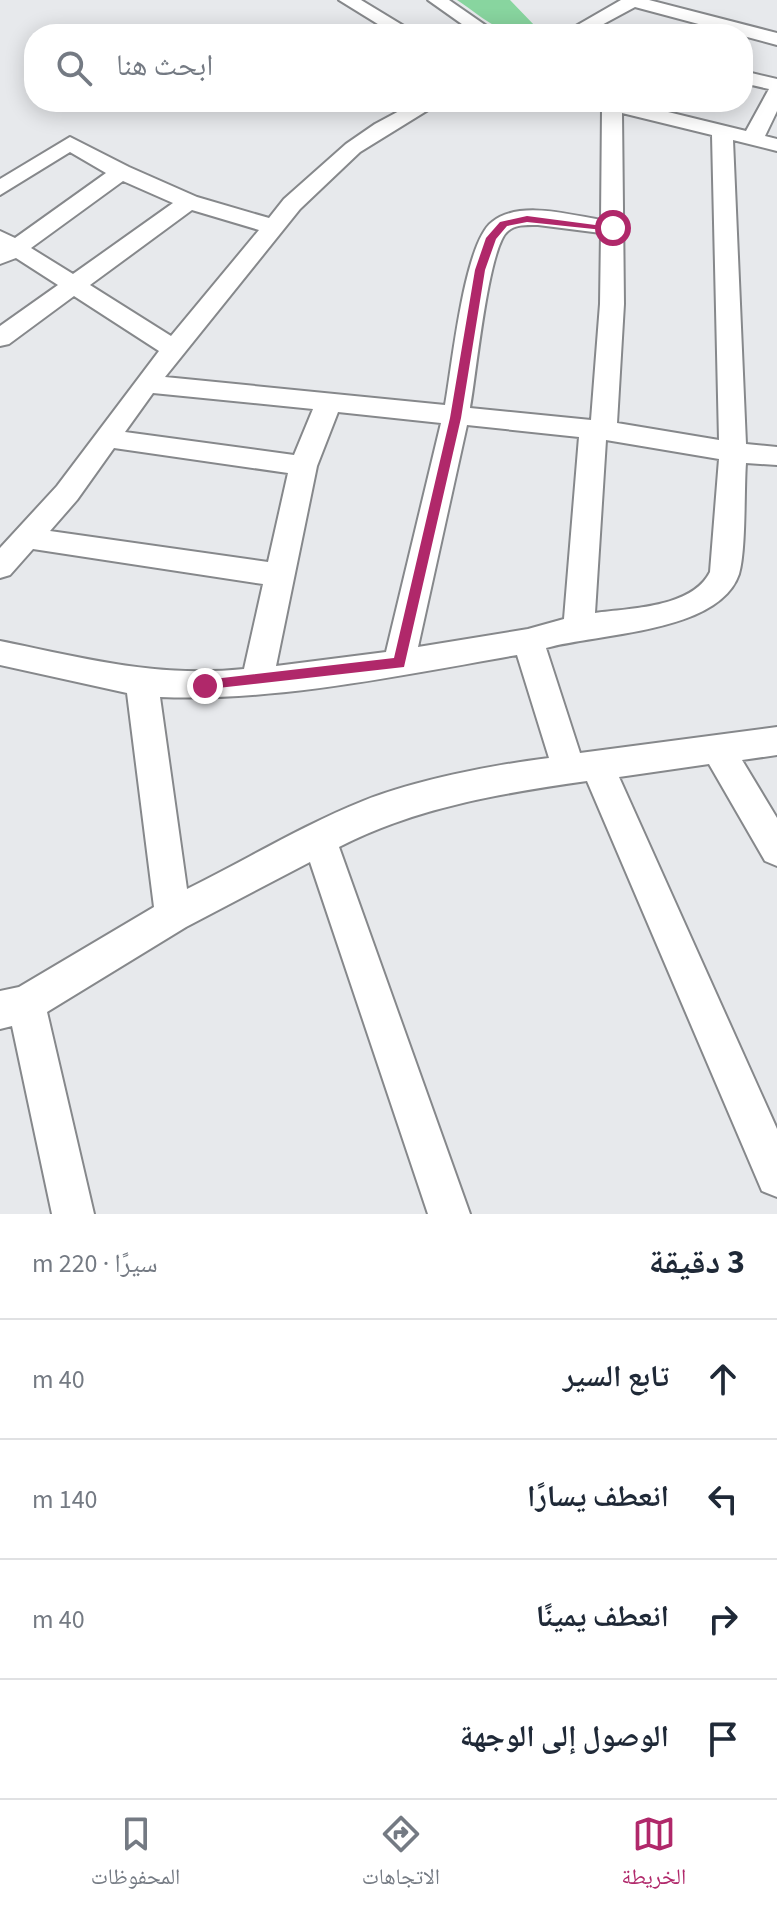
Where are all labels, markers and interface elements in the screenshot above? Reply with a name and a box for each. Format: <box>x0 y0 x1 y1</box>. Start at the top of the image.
search box <box>24 24 753 112</box>
text: ابحث هنا <box>116 44 213 87</box>
icon: search <box>52 46 96 90</box>
route start <box>595 210 631 246</box>
route end <box>187 668 223 704</box>
text: 3 دقيقة <box>649 1238 745 1287</box>
text: سيرًا · 220 m <box>32 1245 158 1282</box>
text: تابع السير <box>563 1355 669 1398</box>
icon: ahead <box>701 1357 745 1401</box>
text: 40 m <box>32 1361 85 1398</box>
text: انعطف يسارًا <box>527 1475 669 1518</box>
icon: left <box>701 1477 745 1521</box>
text: 140 m <box>32 1481 98 1518</box>
text: انعطف يمينًا <box>536 1595 669 1638</box>
icon: right <box>701 1597 745 1641</box>
text: 40 m <box>32 1601 85 1638</box>
text: الوصول إلى الوجهة <box>460 1715 669 1758</box>
icon: arrive <box>701 1717 745 1761</box>
tab: المحفوظات <box>91 1812 180 1898</box>
tab: الاتجاهات <box>362 1812 440 1898</box>
tab: الخريطة <box>621 1812 686 1898</box>

